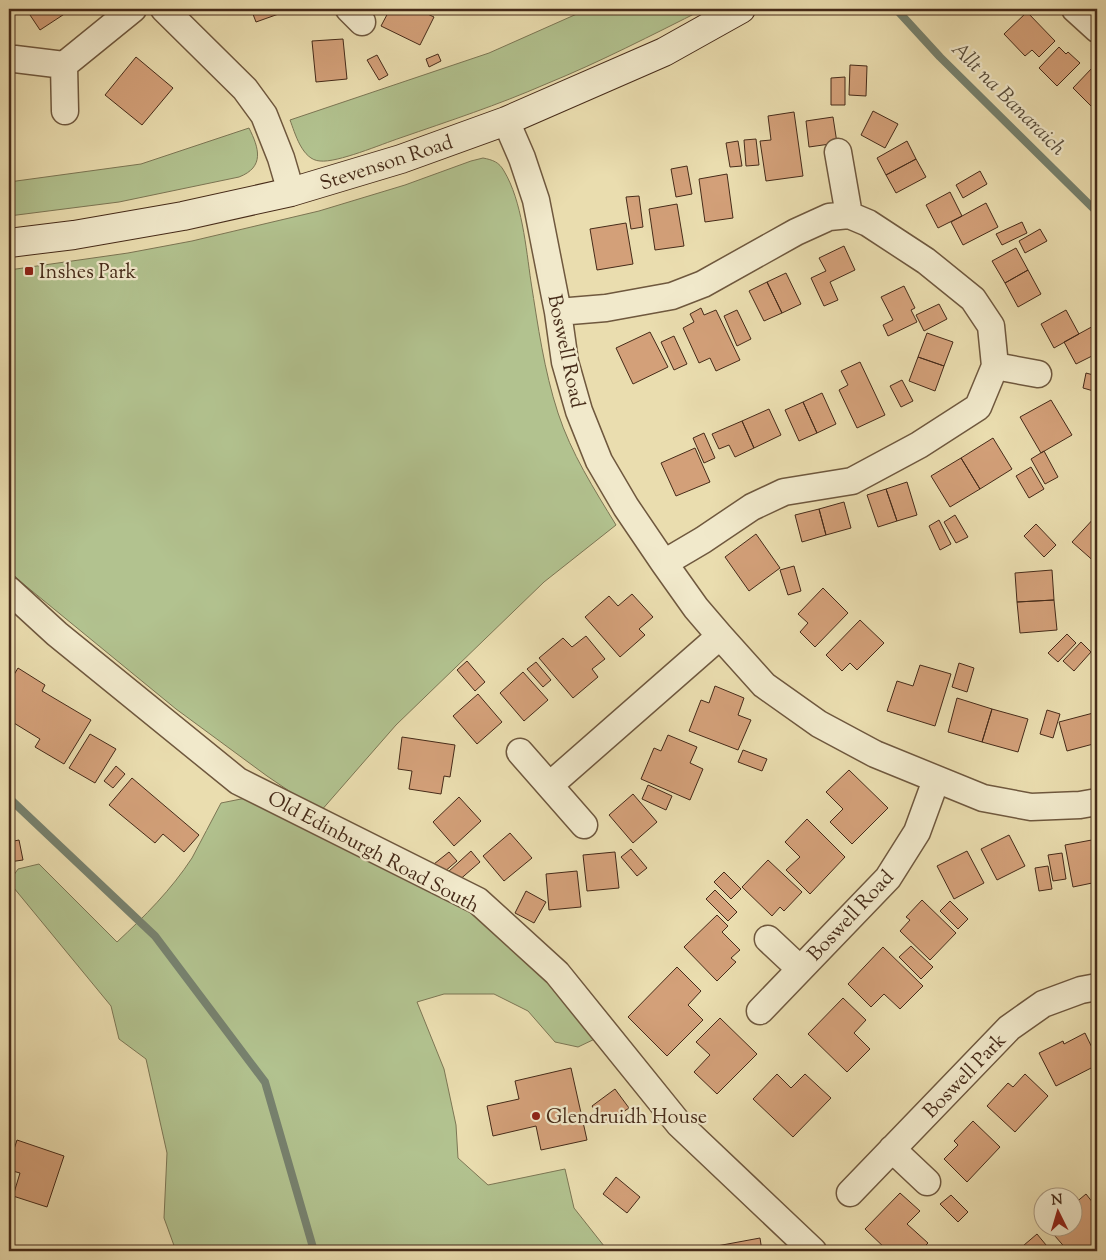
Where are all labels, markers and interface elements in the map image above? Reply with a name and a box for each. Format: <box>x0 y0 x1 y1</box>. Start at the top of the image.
water label: Allt na Banaraich <box>944 36 1071 163</box>
street label: Stevenson Road <box>316 129 457 200</box>
place label: Inshes Park <box>39 259 137 288</box>
marker: Inshes Park <box>23 265 35 277</box>
street label: Boswell Road <box>538 292 591 411</box>
street label: Old Edinburgh Road South <box>262 785 484 922</box>
street label: Boswell Road <box>802 865 902 969</box>
street label: Boswell Park <box>918 1028 1014 1126</box>
place label: Glendruidh House <box>546 1104 707 1133</box>
marker: Glendruidh House <box>530 1110 542 1122</box>
north arrow <box>1034 1188 1084 1238</box>
text: N <box>1051 1191 1063 1211</box>

